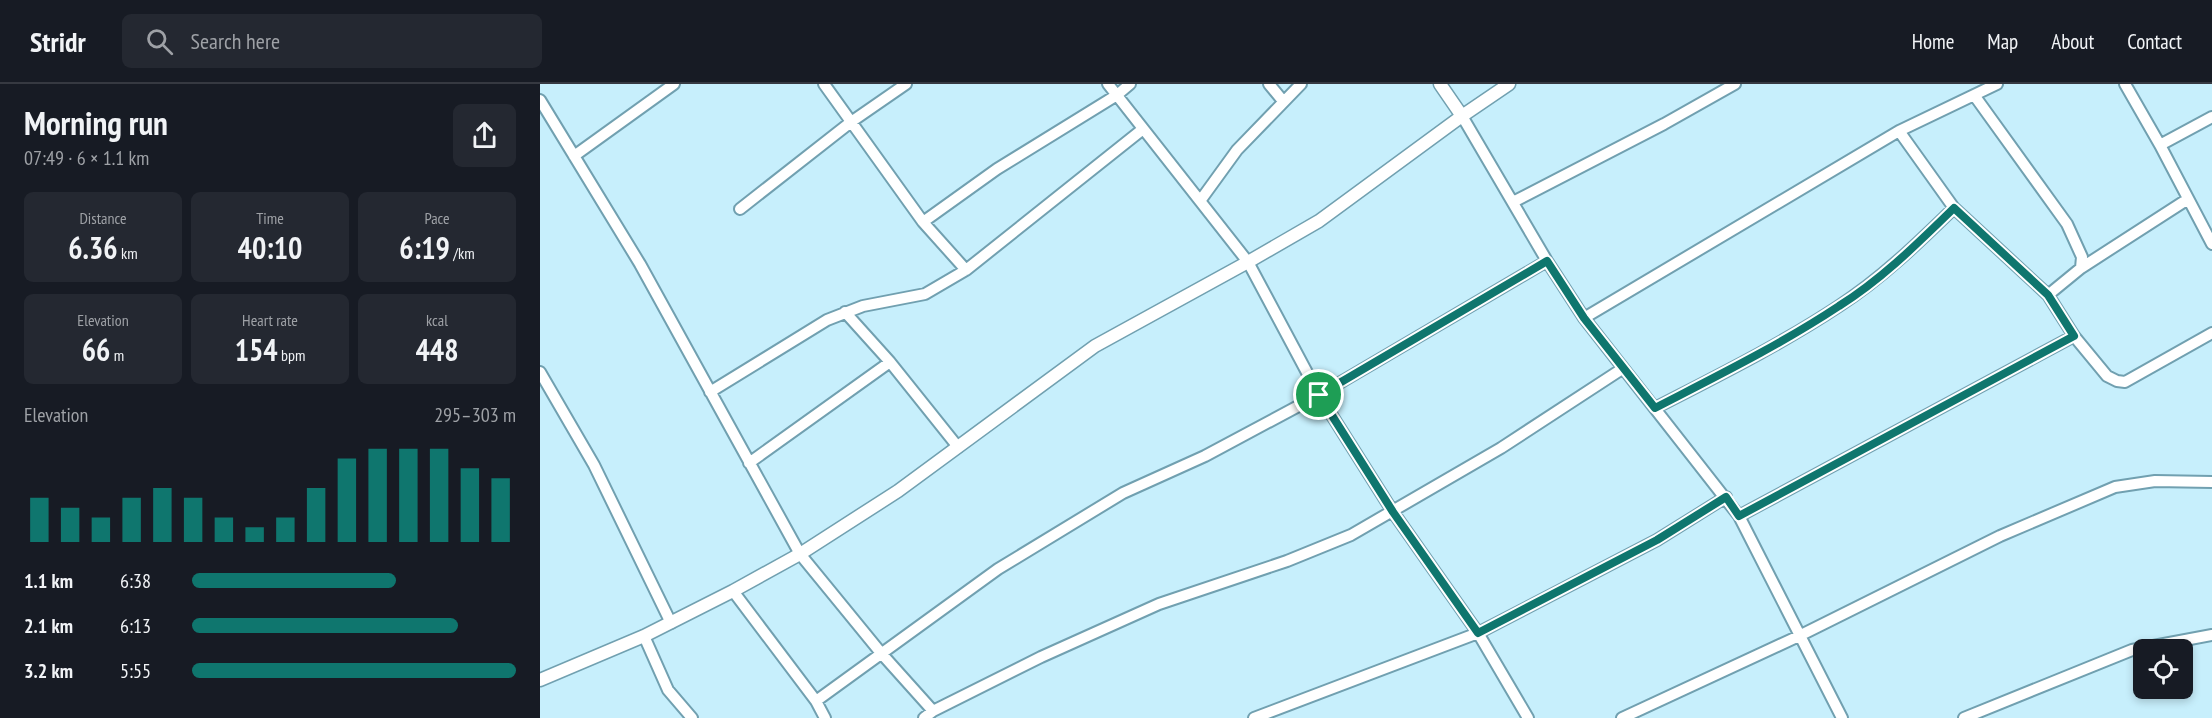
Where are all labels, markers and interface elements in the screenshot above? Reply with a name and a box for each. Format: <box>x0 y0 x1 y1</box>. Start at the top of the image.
search box <box>122 14 542 68</box>
text: Stridr <box>30 23 86 60</box>
icon: search <box>143 25 176 58</box>
text: Search here <box>191 27 280 55</box>
text: Home <box>1912 28 1954 55</box>
text: Map <box>1987 28 2018 55</box>
text: About <box>2051 28 2094 55</box>
text: Contact <box>2127 28 2182 55</box>
text: Morning run <box>24 101 168 144</box>
button: share <box>453 104 516 167</box>
text: 07:49 · 6 × 1.1 km <box>24 145 149 171</box>
text: Distance <box>79 208 127 228</box>
text: Time <box>256 208 284 228</box>
text: Pace <box>424 208 450 228</box>
text: 6.36 <box>68 228 118 267</box>
text: 40:10 <box>238 228 302 267</box>
text: 6:19 <box>399 228 450 267</box>
text: km <box>118 243 138 263</box>
text: /km <box>450 243 475 263</box>
text: Elevation <box>77 310 129 330</box>
text: Heart rate <box>242 310 298 330</box>
text: kcal <box>426 310 448 330</box>
text: 66 <box>82 330 110 369</box>
text: 154 <box>235 330 278 369</box>
text: 448 <box>415 330 459 369</box>
text: m <box>110 345 124 365</box>
text: bpm <box>278 345 305 365</box>
pin <box>1293 369 1344 420</box>
icon: arrive <box>1302 378 1335 411</box>
text: Elevation <box>24 402 88 428</box>
text: 295–303 m <box>434 402 516 428</box>
text: 1.1 km <box>24 568 73 594</box>
text: 6:38 <box>120 568 151 594</box>
text: 2.1 km <box>24 613 73 639</box>
text: 6:13 <box>120 613 151 639</box>
map controls <box>2133 639 2193 699</box>
button: locate <box>2133 639 2193 699</box>
text: 3.2 km <box>24 658 73 684</box>
text: 5:55 <box>120 658 151 684</box>

